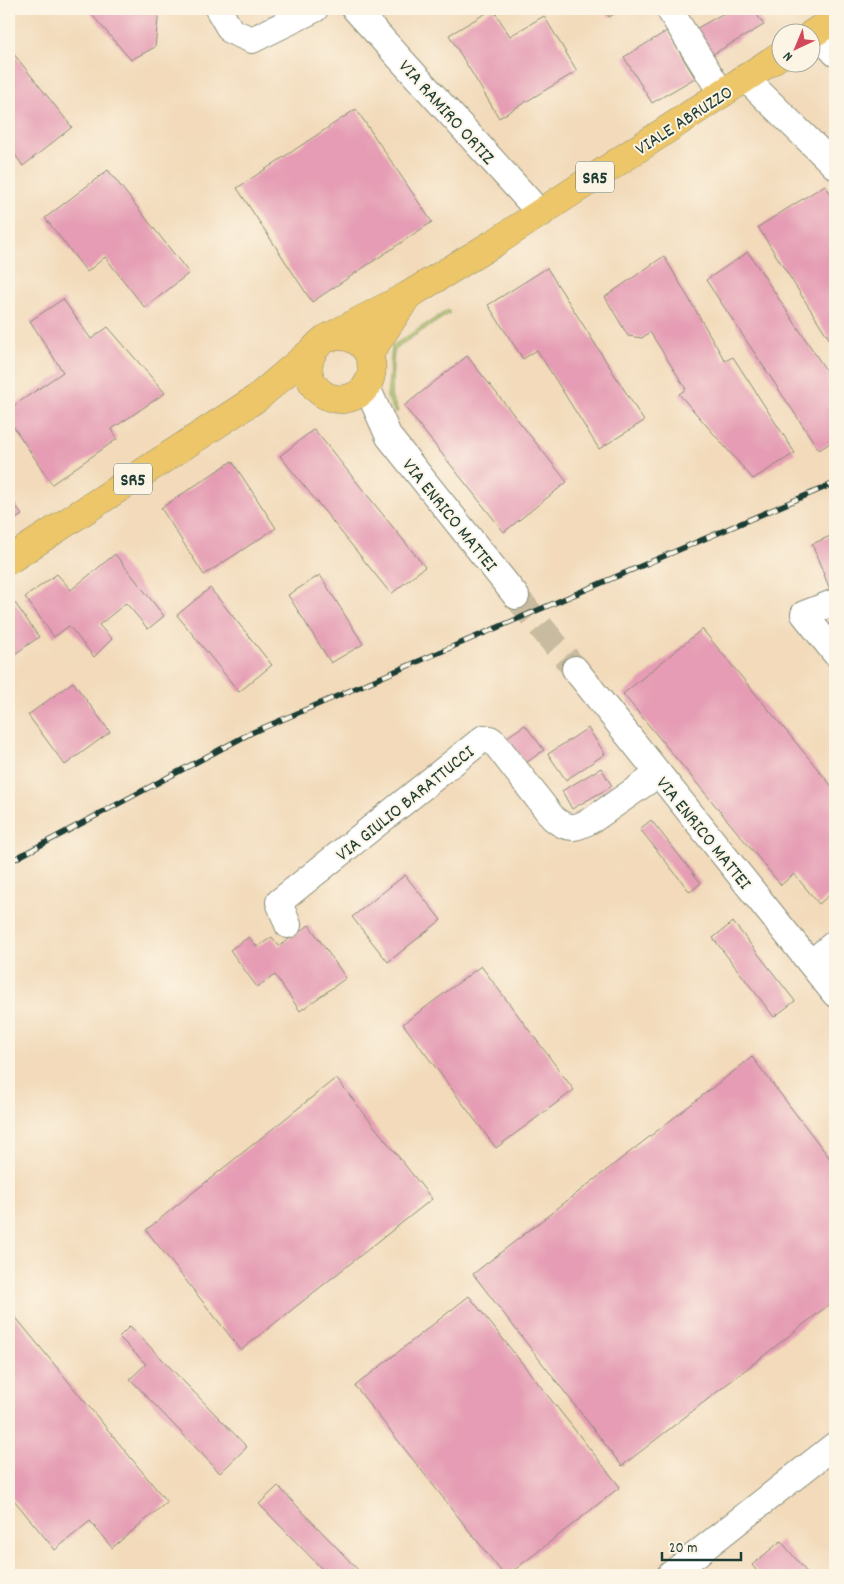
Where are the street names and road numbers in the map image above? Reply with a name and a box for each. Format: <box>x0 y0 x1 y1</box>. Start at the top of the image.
street label: VIA RAMIRO ORTIZ <box>391 55 500 172</box>
street label: VIALE ABRUZZO <box>631 80 739 164</box>
road number: SR5 <box>576 162 614 192</box>
street label: VIA ENRICO MATTEI <box>394 454 503 579</box>
road number: SR5 <box>114 464 152 494</box>
street label: VIA GIULIO BARATTUCCI <box>331 740 481 869</box>
street label: VIA ENRICO MATTEI <box>648 772 757 897</box>

